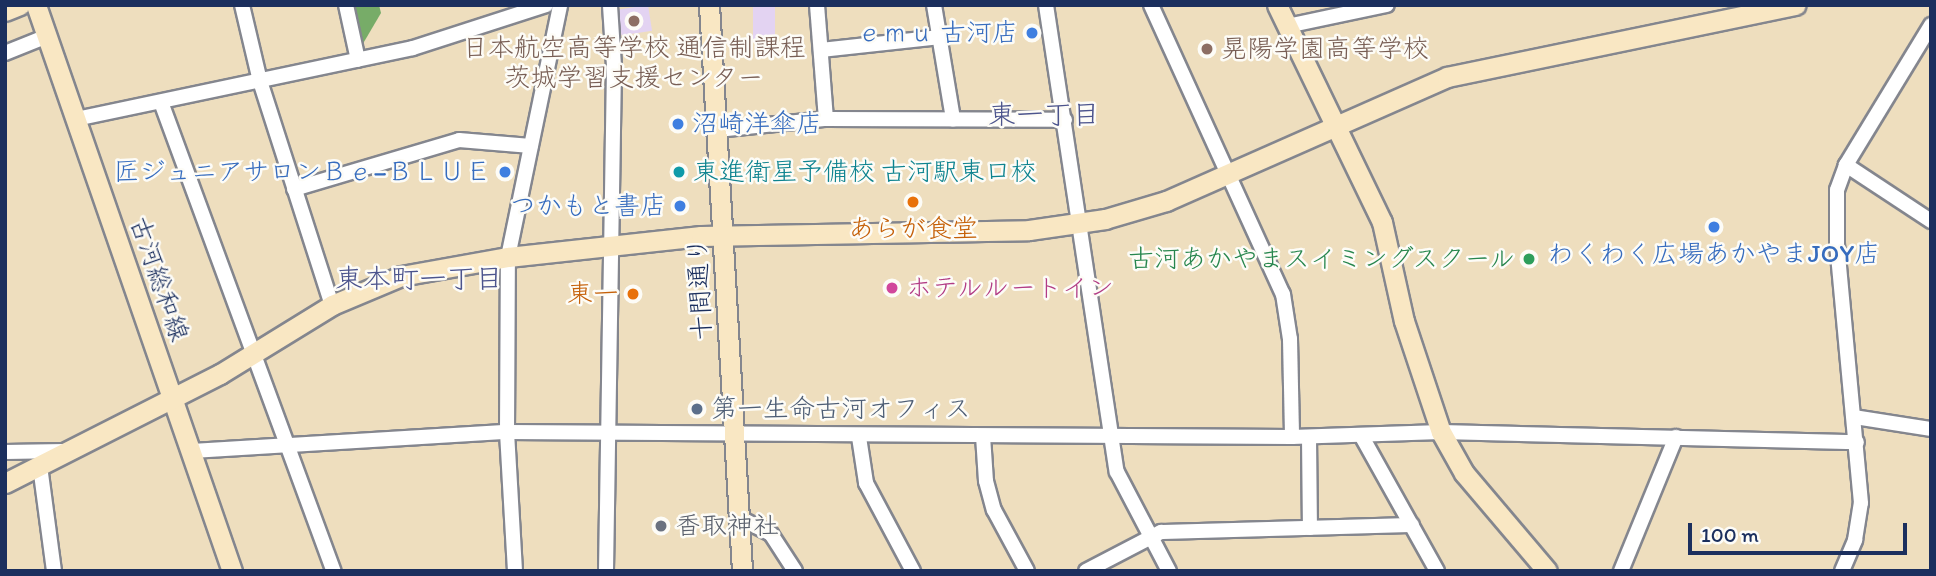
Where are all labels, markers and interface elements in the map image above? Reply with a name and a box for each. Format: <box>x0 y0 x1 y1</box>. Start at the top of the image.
marker: 日本航空高等学校 通信制課程 茨城学習支援センター <box>626 13 642 29</box>
place label: ｅｍｕ 古河店 <box>856 17 1018 49</box>
marker: ｅｍｕ 古河店 <box>1024 25 1040 41</box>
place label: 日本航空高等学校 通信制課程 茨城学習支援センター <box>462 32 806 94</box>
place label: 晃陽学園高等学校 <box>1221 33 1429 65</box>
marker: 晃陽学園高等学校 <box>1199 41 1215 57</box>
district label: 東一丁目 <box>988 97 1100 131</box>
place label: 沼崎洋傘店 <box>692 108 822 140</box>
marker: 沼崎洋傘店 <box>670 116 686 132</box>
place label: 匠ジュニアサロンＢｅ−ＢＬＵＥ <box>113 156 491 188</box>
place label: 東進衛星予備校 古河駅東口校 <box>693 156 1037 188</box>
marker: 匠ジュニアサロンＢｅ−ＢＬＵＥ <box>497 164 513 180</box>
marker: 東進衛星予備校 古河駅東口校 <box>671 164 687 180</box>
place label: つかもと書店 <box>510 190 666 222</box>
marker: あらが食堂 <box>905 194 921 210</box>
marker: つかもと書店 <box>672 198 688 214</box>
street label: 古河総和線 <box>123 212 195 346</box>
place label: あらが食堂 <box>848 213 978 245</box>
marker: わくわく広場あかやまJOY店 <box>1706 219 1722 235</box>
street label: 十間通り <box>682 236 718 342</box>
place label: わくわく広場あかやまJOY店 <box>1548 238 1880 270</box>
place label: 古河あかやまスイミングスクール <box>1125 243 1515 275</box>
marker: 古河あかやまスイミングスクール <box>1521 251 1537 267</box>
district label: 東本町一丁目 <box>335 261 503 295</box>
place label: ホテルルートイン <box>906 272 1115 304</box>
place label: 東一 <box>567 278 619 310</box>
marker: ホテルルートイン <box>884 280 900 296</box>
marker: 東一 <box>625 286 641 302</box>
place label: 第一生命古河オフィス <box>711 393 971 425</box>
marker: 第一生命古河オフィス <box>689 401 705 417</box>
place label: 香取神社 <box>675 510 779 542</box>
scale bar <box>1691 510 1910 554</box>
marker: 香取神社 <box>653 518 669 534</box>
text: 100 m <box>1701 522 1759 547</box>

